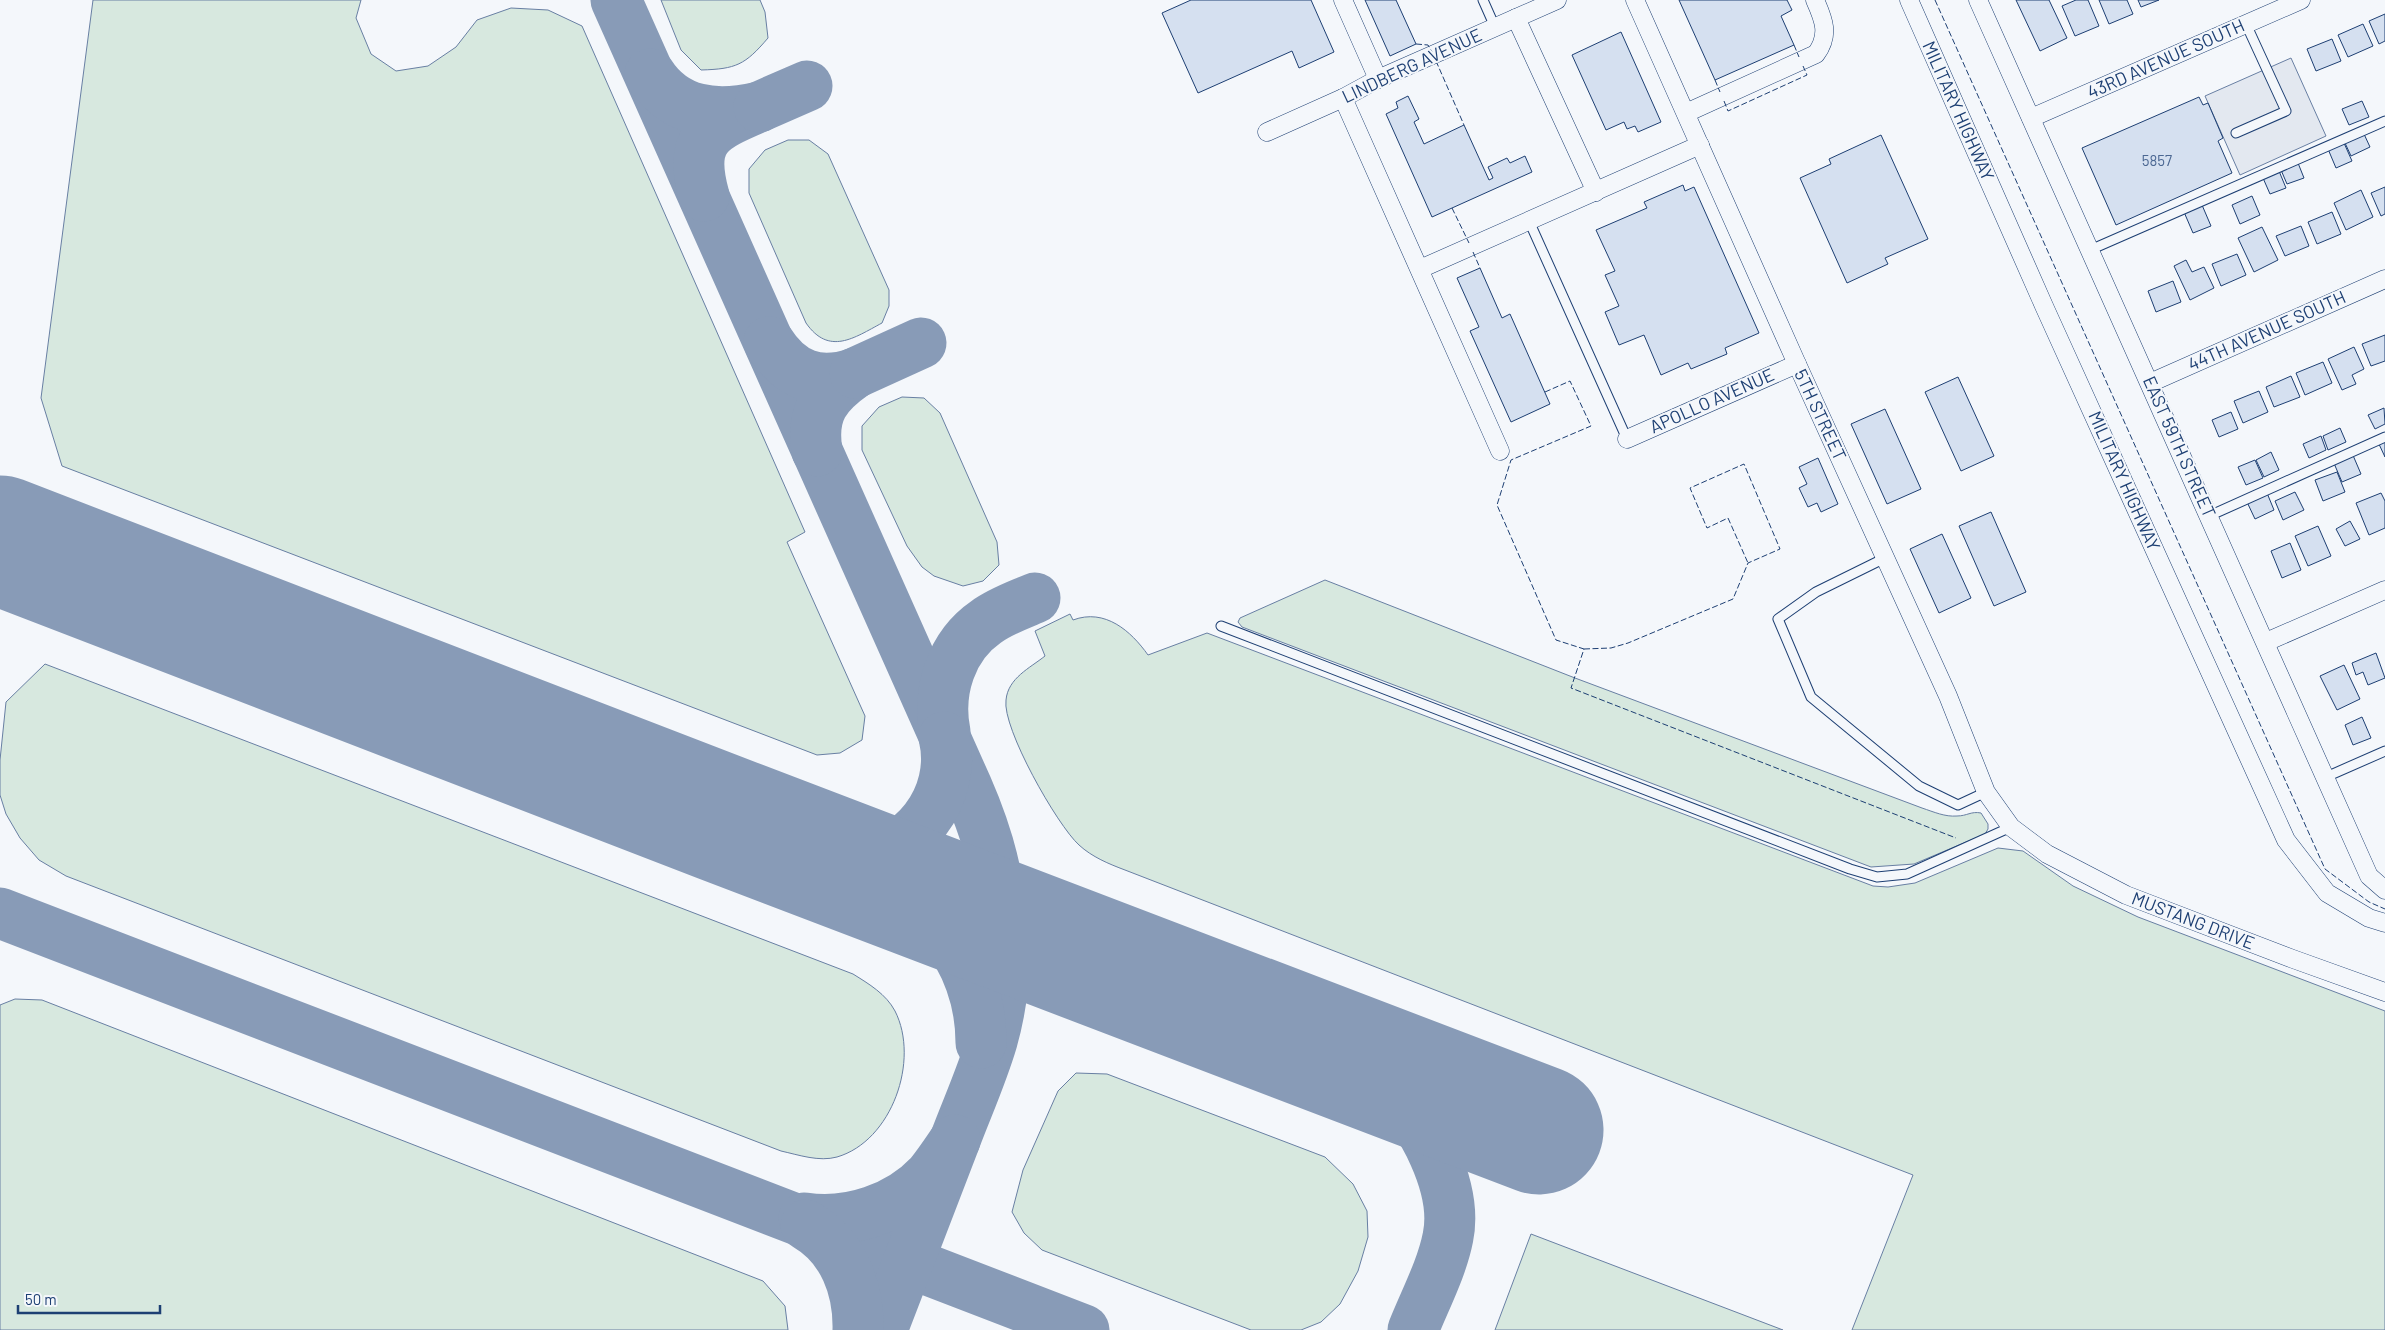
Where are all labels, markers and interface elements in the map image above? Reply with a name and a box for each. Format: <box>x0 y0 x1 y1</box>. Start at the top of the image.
street label: 43RD AVENUE SOUTH <box>2083 13 2248 103</box>
street label: LINDBERG AVENUE <box>1338 23 1485 107</box>
street label: MILITARY HIGHWAY <box>1918 37 2000 184</box>
house number: 5857 <box>2142 151 2172 169</box>
street label: 44TH AVENUE SOUTH <box>2184 285 2349 375</box>
street label: APOLLO AVENUE <box>1646 363 1777 437</box>
street label: 5TH STREET <box>1790 365 1852 464</box>
street label: EAST 59TH STREET <box>2139 372 2221 521</box>
street label: MILITARY HIGHWAY <box>2084 407 2166 554</box>
street label: MUSTANG DRIVE <box>2129 887 2258 954</box>
scale bar <box>18 1282 160 1314</box>
text: 50 m <box>25 1290 57 1308</box>

